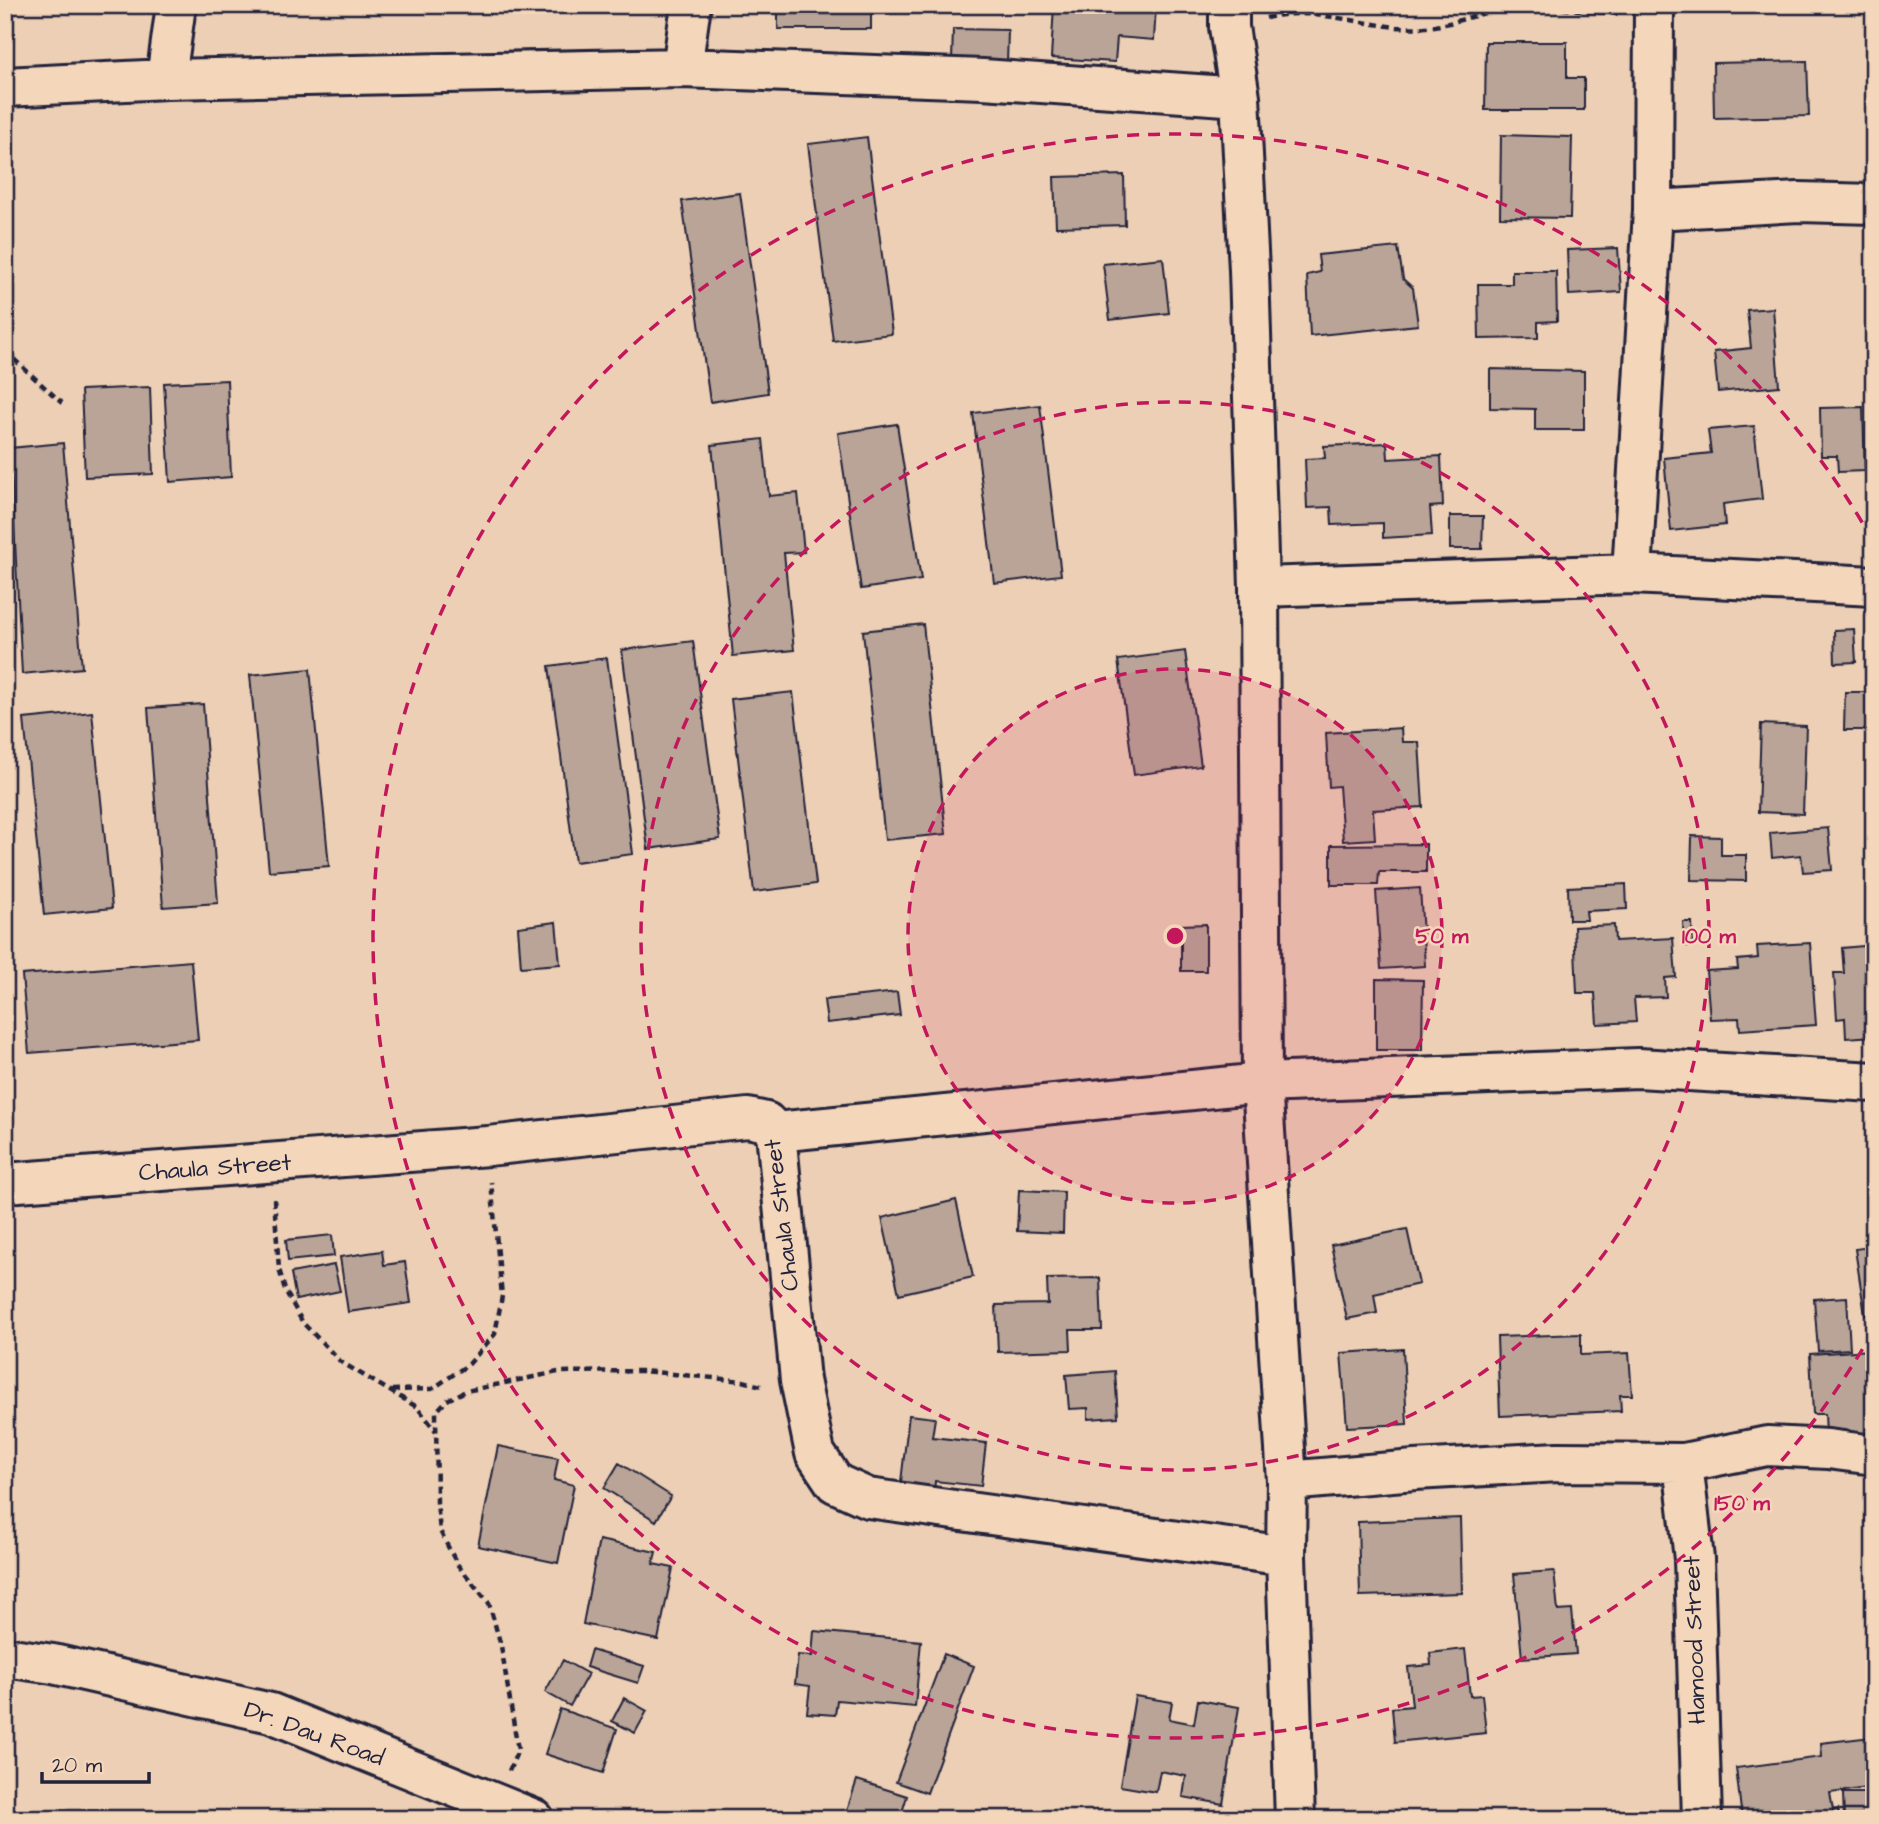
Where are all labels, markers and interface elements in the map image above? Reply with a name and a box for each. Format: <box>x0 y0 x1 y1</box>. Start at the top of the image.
text: 50 m <box>1416 922 1469 951</box>
text: 100 m <box>1682 922 1737 951</box>
centre of rings <box>1163 924 1187 948</box>
street label: Chaula Street <box>756 1137 808 1293</box>
street label: Chaula Street <box>138 1146 293 1190</box>
text: 150 m <box>1714 1489 1770 1518</box>
street label: Hamood Street <box>1675 1555 1715 1725</box>
street label: Dr. Dau Road <box>239 1693 389 1775</box>
scale bar <box>42 1740 149 1784</box>
text: 20 m <box>52 1751 103 1780</box>

